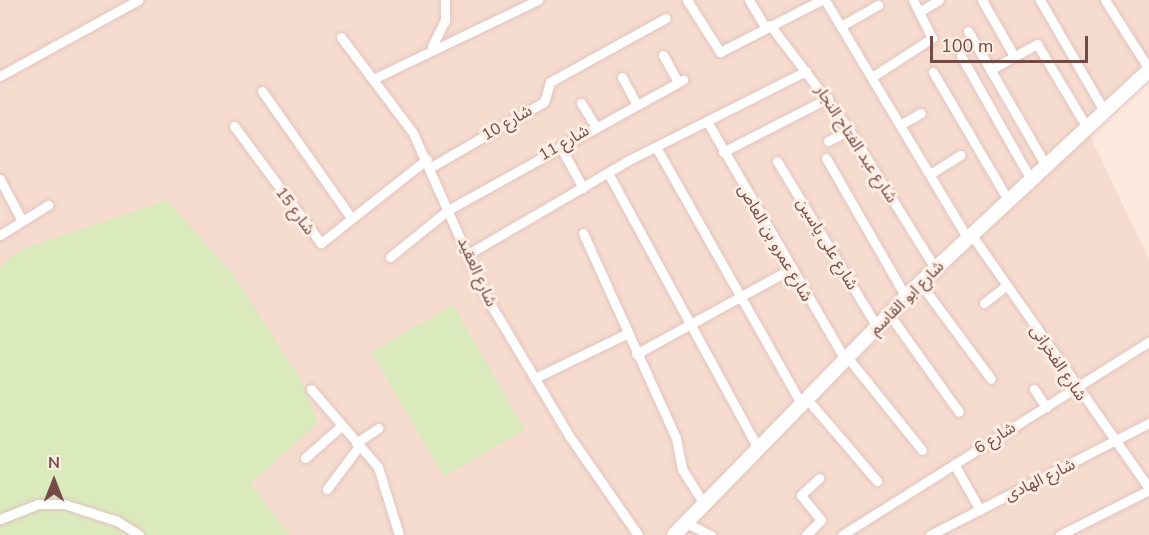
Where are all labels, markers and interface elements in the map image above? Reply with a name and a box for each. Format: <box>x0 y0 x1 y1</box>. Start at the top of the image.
scale bar <box>933 24 1090 62</box>
text: 100 m <box>941 34 993 58</box>
street label: شارع عبد الفتاح النجار <box>811 82 901 206</box>
street label: شارع 10 <box>479 101 535 145</box>
street label: شارع 11 <box>536 121 592 165</box>
street label: شارع عمرو بن العاص <box>734 181 816 305</box>
street label: شارع 15 <box>271 183 319 239</box>
street label: شارع على ياسين <box>792 195 862 293</box>
street label: شارع العقيد <box>453 234 501 310</box>
street label: شارع ابو القاسم <box>866 257 948 339</box>
street label: شارع الفخرانى <box>1026 321 1090 405</box>
street label: شارع 6 <box>971 418 1019 458</box>
north arrow <box>24 451 84 511</box>
text: N <box>48 452 60 474</box>
street label: شارع الهادى <box>1002 455 1078 505</box>

